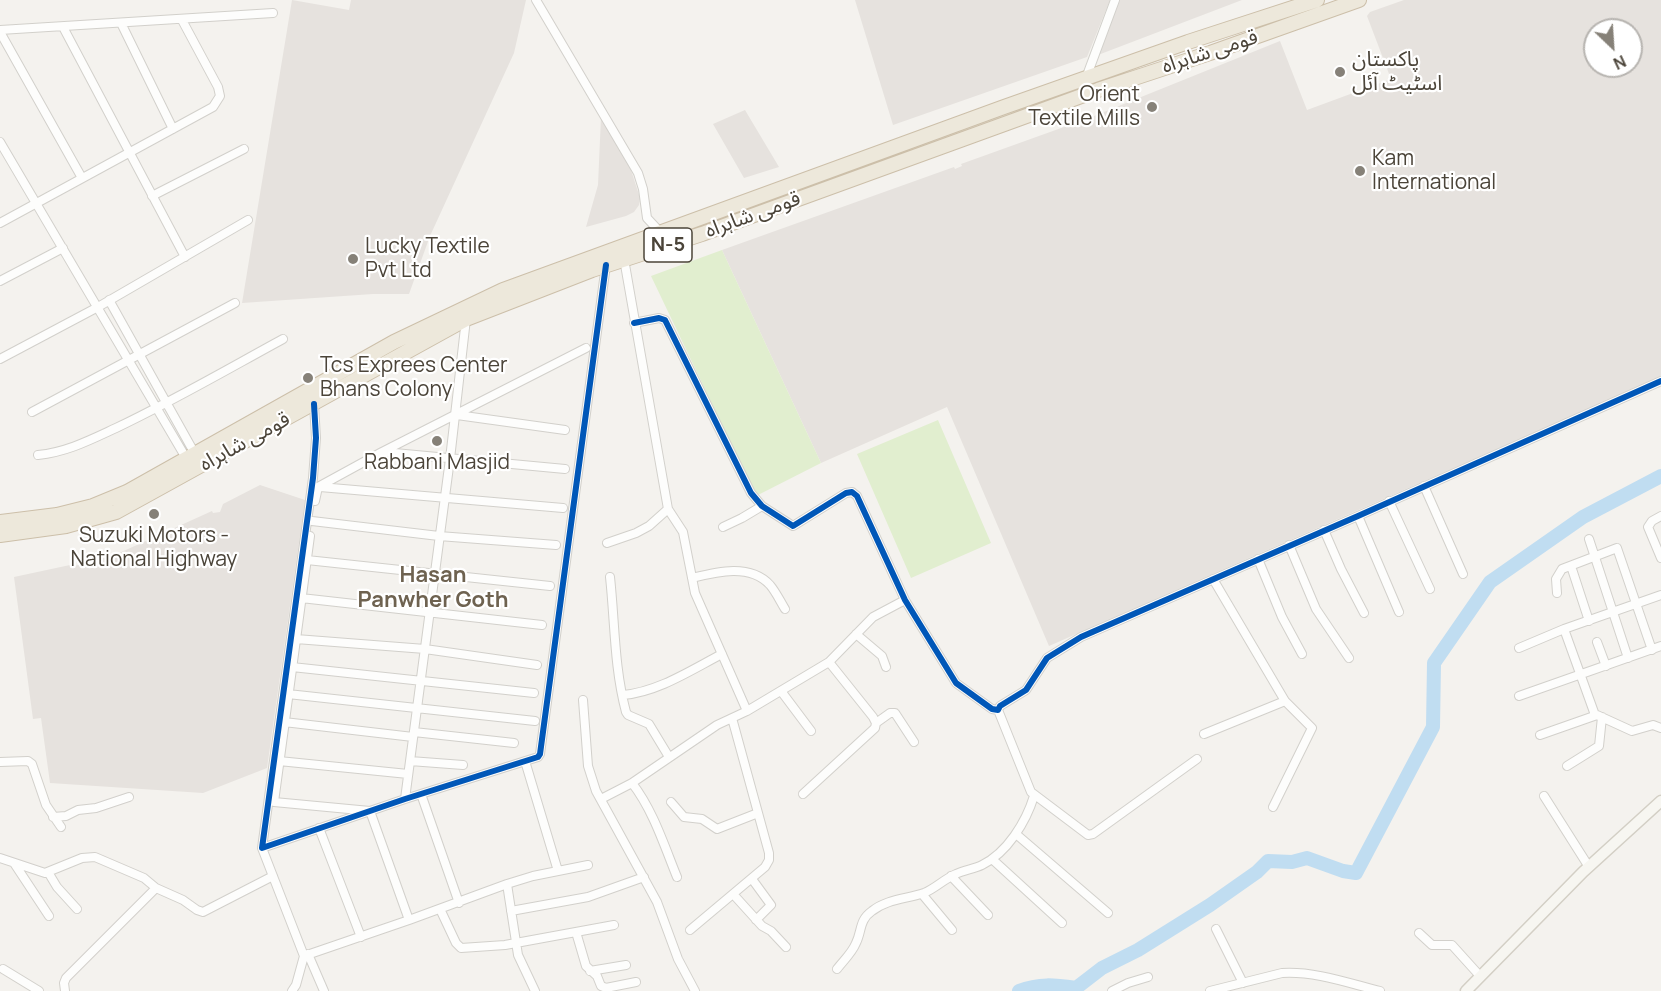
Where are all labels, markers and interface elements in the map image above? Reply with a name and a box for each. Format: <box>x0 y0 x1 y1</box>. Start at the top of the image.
north arrow <box>1583 18 1643 78</box>
street label: قومی شاہراہ <box>1159 25 1261 79</box>
place label: پاکستان اسٹیٹ آئل <box>1352 47 1442 97</box>
text: N <box>1610 50 1630 75</box>
marker: پاکستان اسٹیٹ آئل <box>1333 65 1347 79</box>
place label: Orient Textile Mills <box>1028 82 1140 132</box>
marker: Orient Textile Mills <box>1145 100 1159 114</box>
place label: Kam International <box>1372 146 1496 196</box>
marker: Kam International <box>1353 164 1367 178</box>
street label: قومی شاہراہ <box>702 186 804 244</box>
road number: N-5 <box>644 228 692 262</box>
place label: Lucky Textile Pvt Ltd <box>365 234 490 284</box>
marker: Lucky Textile Pvt Ltd <box>346 252 360 266</box>
place label: Tcs Exprees Center Bhans Colony <box>320 353 508 403</box>
marker: Tcs Exprees Center Bhans Colony <box>301 371 315 385</box>
street label: قومی شاہراہ <box>195 407 295 477</box>
marker: Rabbani Masjid <box>430 434 444 448</box>
place label: Rabbani Masjid <box>364 450 510 476</box>
marker: Suzuki Motors - National Highway <box>147 507 161 521</box>
place label: Suzuki Motors - National Highway <box>71 523 237 573</box>
district label: Hasan Panwher Goth <box>357 563 509 614</box>

